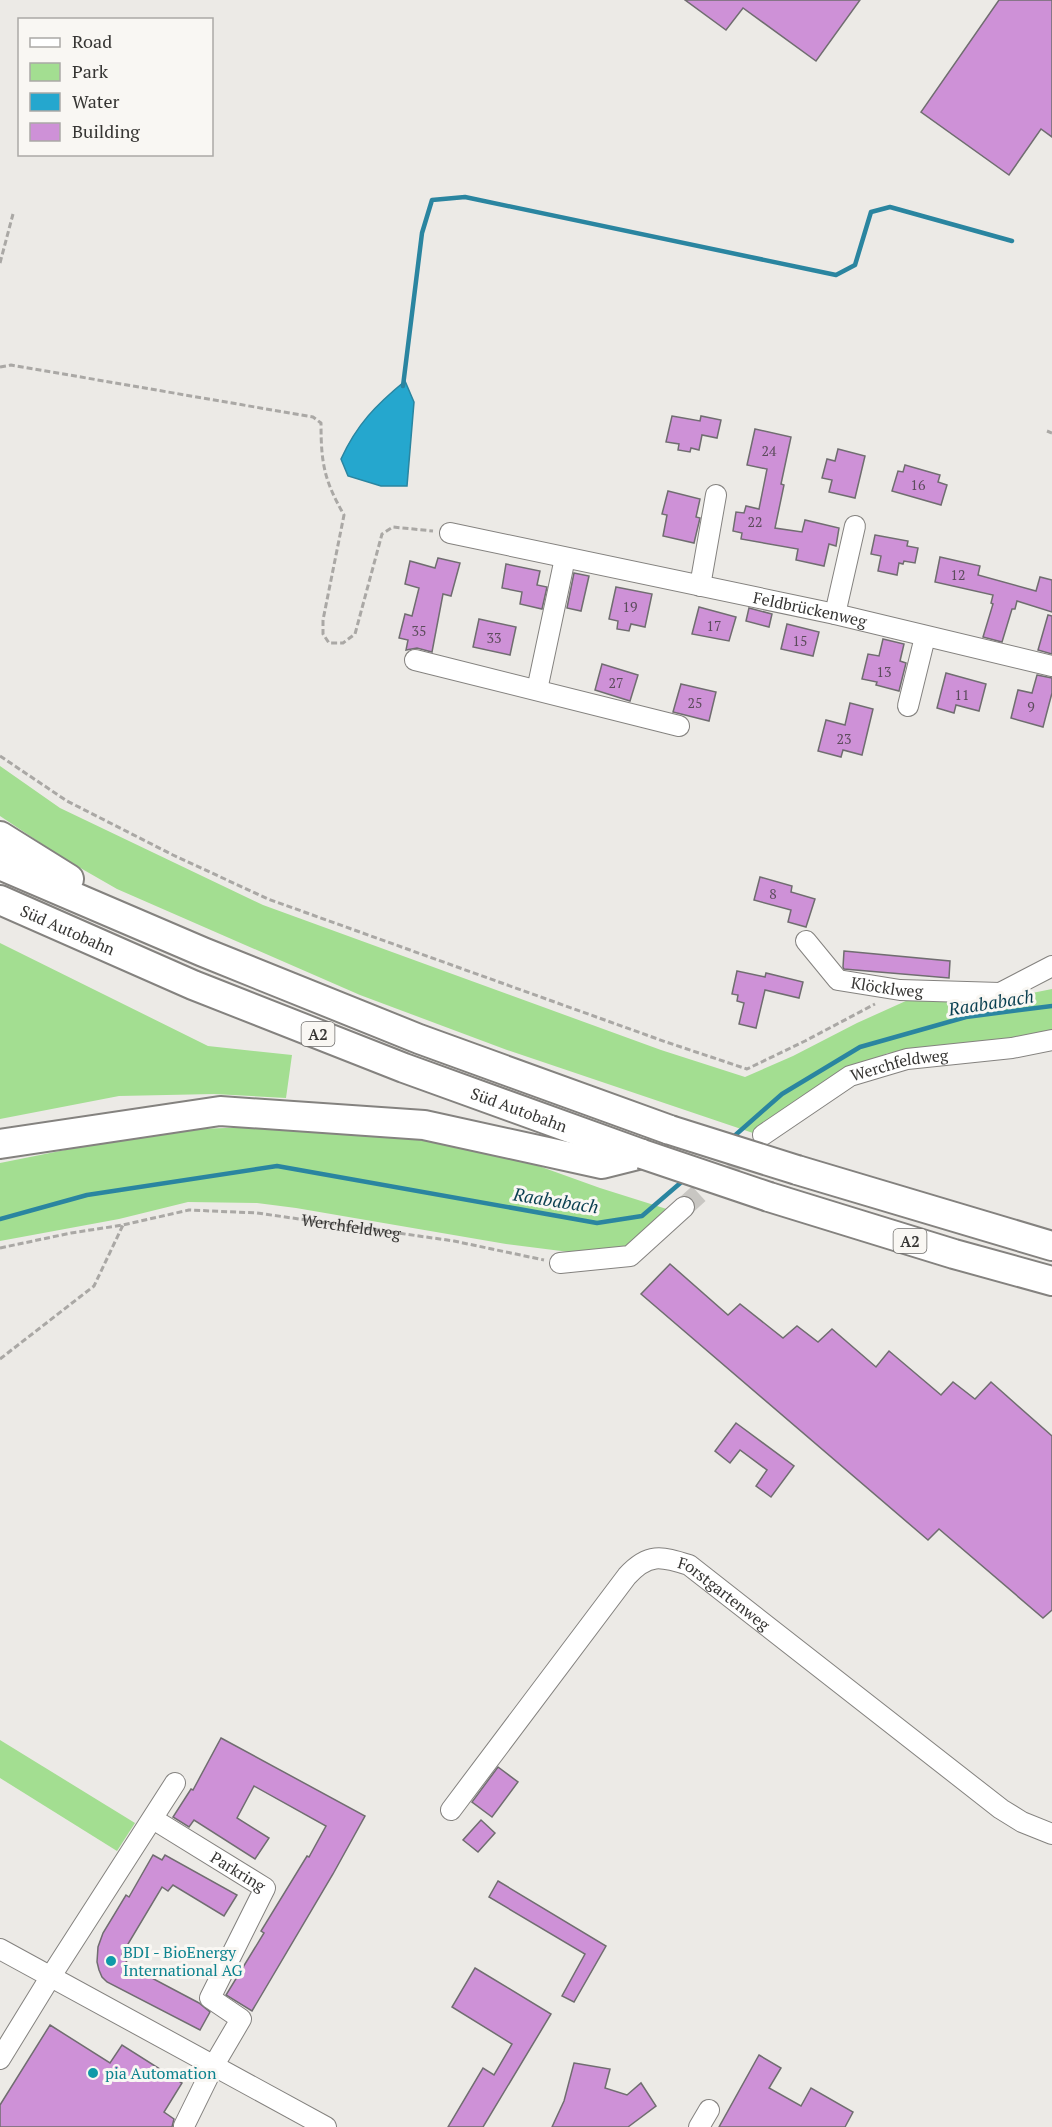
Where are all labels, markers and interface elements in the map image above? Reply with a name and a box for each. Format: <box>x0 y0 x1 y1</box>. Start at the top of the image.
legend <box>18 18 213 156</box>
text: Road <box>72 29 112 53</box>
text: Park <box>72 59 109 83</box>
text: Water <box>72 89 119 113</box>
text: Building <box>72 119 140 143</box>
house number: 24 <box>762 441 777 460</box>
house number: 16 <box>911 475 926 494</box>
house number: 22 <box>748 512 762 531</box>
house number: 12 <box>951 565 965 584</box>
street label: Feldbrückenweg <box>751 586 870 632</box>
house number: 19 <box>623 597 637 616</box>
house number: 17 <box>707 616 721 635</box>
house number: 35 <box>412 621 426 640</box>
house number: 33 <box>487 628 501 647</box>
house number: 15 <box>793 631 807 650</box>
house number: 13 <box>877 662 891 681</box>
house number: 27 <box>609 673 623 692</box>
house number: 11 <box>955 685 969 704</box>
house number: 25 <box>688 693 702 712</box>
house number: 9 <box>1027 697 1035 716</box>
house number: 23 <box>837 729 851 748</box>
house number: 8 <box>769 884 777 903</box>
street label: Süd Autobahn <box>17 899 119 960</box>
street label: Klöcklweg <box>849 971 924 1002</box>
water label: Raababach <box>946 983 1035 1021</box>
road number: A2 <box>302 1022 334 1046</box>
street label: Werchfeldweg <box>848 1044 950 1086</box>
street label: Süd Autobahn <box>468 1082 571 1137</box>
water label: Raababach <box>511 1181 600 1219</box>
street label: Werchfeldweg <box>300 1208 403 1244</box>
road number: A2 <box>894 1229 926 1253</box>
street label: Forstgartenweg <box>675 1551 775 1636</box>
street label: Parkring <box>206 1846 270 1897</box>
place label: BDI - BioEnergy International AG <box>123 1941 243 1981</box>
marker: BDI - BioEnergy International AG <box>104 1954 118 1968</box>
place label: pia Automation <box>105 2062 217 2084</box>
marker: pia Automation <box>86 2066 100 2080</box>

